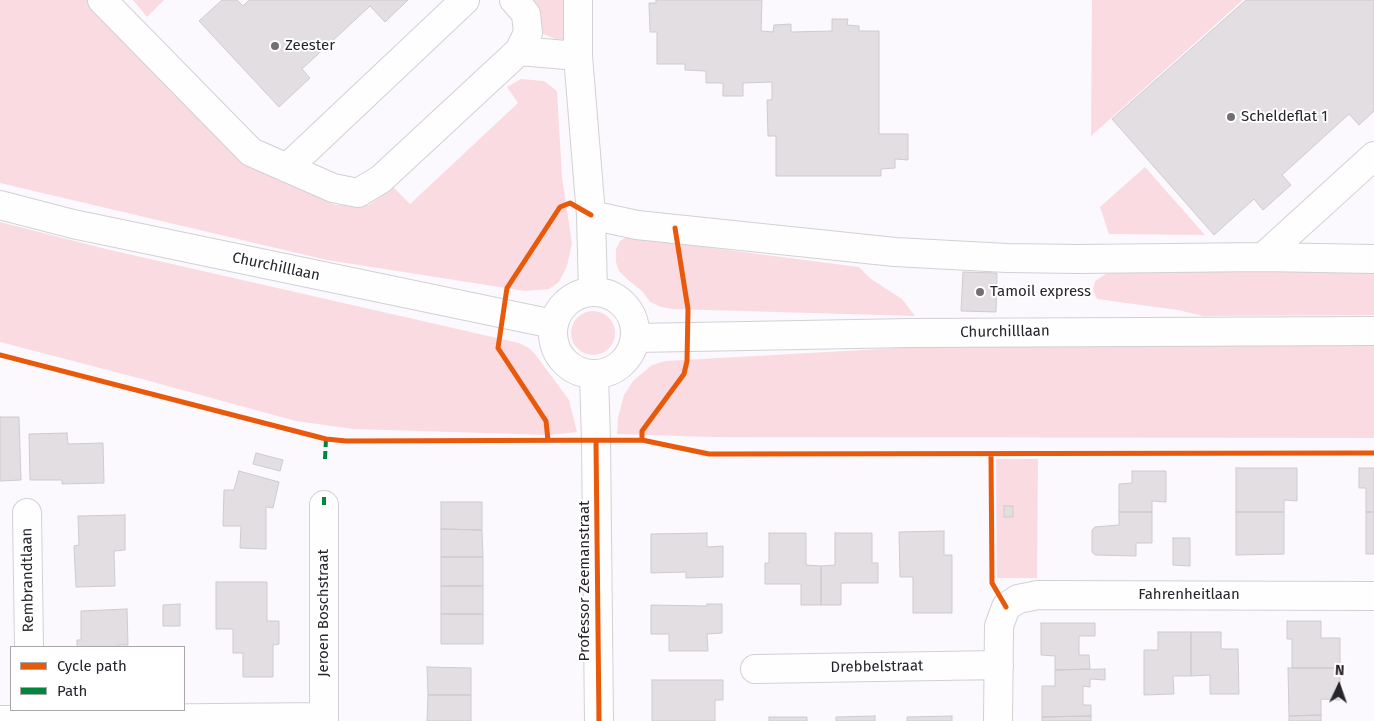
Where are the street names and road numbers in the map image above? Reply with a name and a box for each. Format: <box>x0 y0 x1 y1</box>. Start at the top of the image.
street label: Churchilllaan <box>230 249 322 285</box>
street label: Churchilllaan <box>960 322 1050 342</box>
street label: Professor Zeemanstraat <box>576 501 594 661</box>
street label: Rembrandtlaan <box>18 528 38 632</box>
street label: Jeroen Boschstraat <box>315 549 333 677</box>
street label: Fahrenheitlaan <box>1138 586 1240 604</box>
street label: Drebbelstraat <box>830 657 924 677</box>

